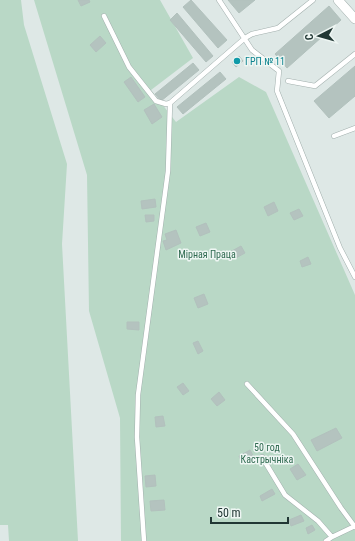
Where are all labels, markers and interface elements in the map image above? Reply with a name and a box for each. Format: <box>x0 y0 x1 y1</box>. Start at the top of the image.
north arrow <box>299 16 339 56</box>
text: С <box>303 33 316 41</box>
marker: ГРП № 11 <box>232 56 242 66</box>
place label: ГРП № 11 <box>245 56 285 67</box>
park label: Мірная Праца <box>178 249 236 260</box>
park label: 50 год Кастрычніка <box>241 442 294 465</box>
scale bar <box>211 499 288 525</box>
text: 50 m <box>217 506 241 520</box>

